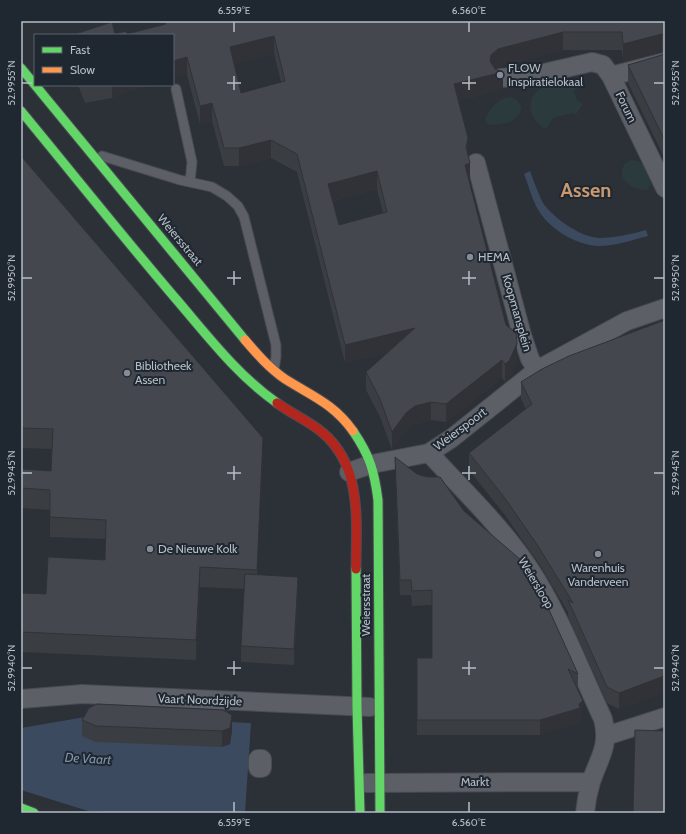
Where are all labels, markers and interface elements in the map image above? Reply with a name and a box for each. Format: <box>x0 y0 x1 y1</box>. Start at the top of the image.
text: 6.559°E <box>218 4 251 17</box>
text: 6.560°E <box>452 4 487 17</box>
legend <box>34 34 174 86</box>
text: Fast <box>70 42 90 57</box>
place label: FLOW Inspiratielokaal <box>508 60 583 89</box>
text: 52.9955°N <box>5 61 18 105</box>
text: 52.9955°N <box>669 61 682 105</box>
text: Slow <box>70 62 95 77</box>
marker: FLOW Inspiratielokaal <box>495 70 505 80</box>
street label: Forum <box>612 89 640 125</box>
district label: Assen <box>561 178 611 202</box>
street label: Weiersstraat <box>155 211 206 268</box>
place label: HEMA <box>478 249 511 264</box>
marker: HEMA <box>465 252 475 262</box>
text: 52.9950°N <box>5 255 18 301</box>
text: 52.9950°N <box>669 255 682 301</box>
street label: Koopmansplein <box>499 273 536 353</box>
place label: Bibliotheek Assen <box>135 358 192 387</box>
marker: Bibliotheek Assen <box>122 368 132 378</box>
street label: Weierspoort <box>430 404 489 453</box>
text: 52.9945°N <box>5 450 18 496</box>
text: 52.9945°N <box>669 450 682 496</box>
place label: De Nieuwe Kolk <box>158 541 238 556</box>
marker: De Nieuwe Kolk <box>145 544 155 554</box>
marker: Warenhuis Vanderveen <box>593 549 603 559</box>
street label: Weiersloop <box>515 554 558 611</box>
place label: Warenhuis Vanderveen <box>568 560 629 589</box>
street label: Weiersstraat <box>358 574 373 636</box>
text: 52.9940°N <box>5 645 18 691</box>
text: 52.9940°N <box>669 645 682 691</box>
street label: Vaart Noordzijde <box>158 691 242 708</box>
water label: De Vaart <box>64 749 113 767</box>
street label: Markt <box>461 774 489 789</box>
text: 6.559°E <box>218 816 251 829</box>
text: 6.560°E <box>452 816 487 829</box>

